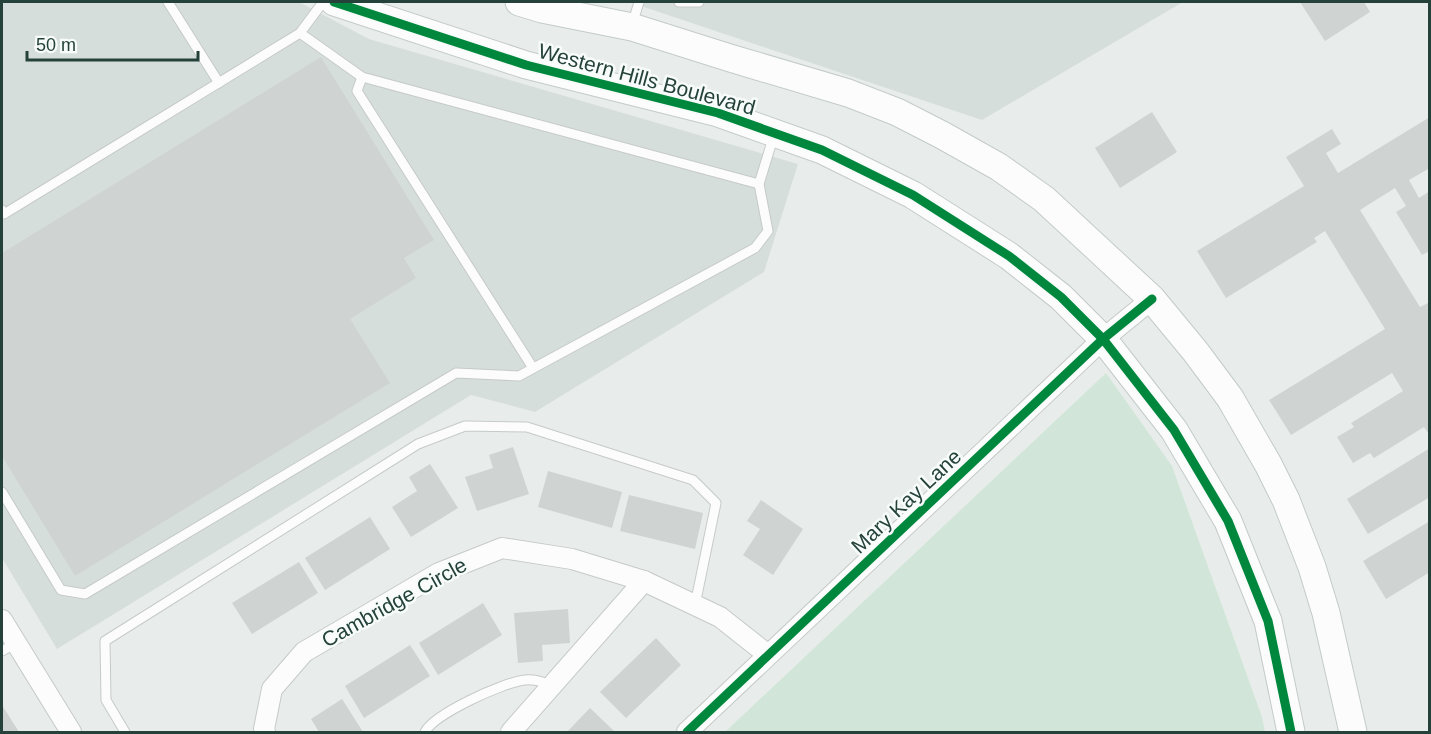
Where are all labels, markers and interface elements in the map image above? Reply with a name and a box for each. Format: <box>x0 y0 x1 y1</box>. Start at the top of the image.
scale bar <box>27 24 198 62</box>
text: 50 m <box>36 35 76 55</box>
street label: Western Hills Boulevard <box>536 39 758 119</box>
street label: Mary Kay Lane <box>847 444 965 558</box>
street label: Cambridge Circle <box>317 553 471 651</box>

